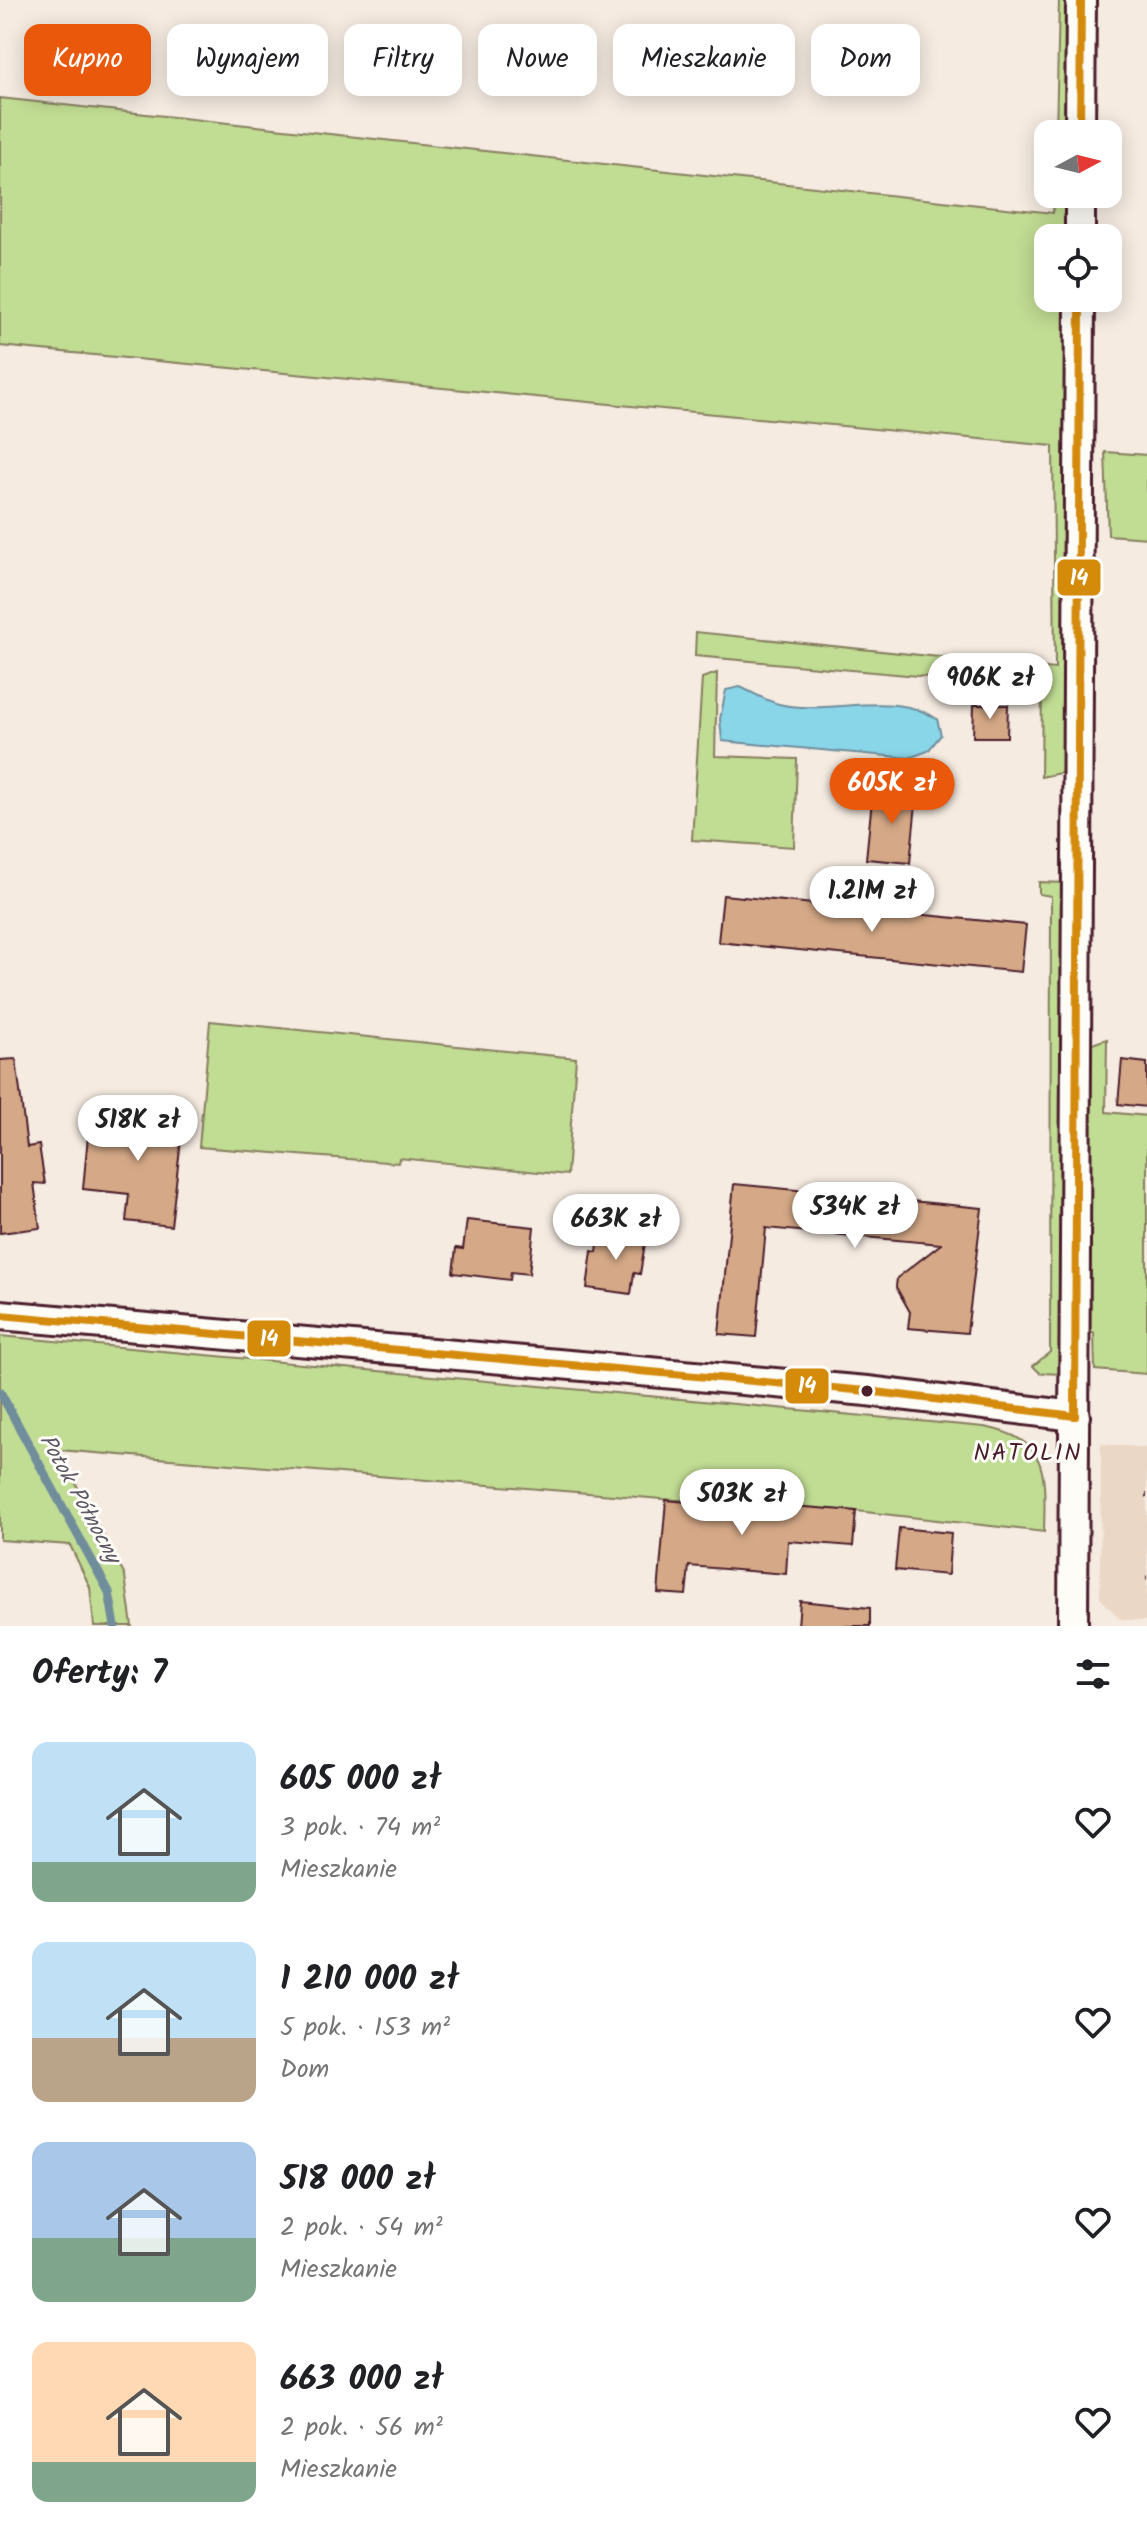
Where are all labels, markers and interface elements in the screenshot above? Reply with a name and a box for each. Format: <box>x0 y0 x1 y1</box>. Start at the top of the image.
chip: Kupno <box>24 24 151 96</box>
chip: Wynajem <box>167 24 328 96</box>
chip: Filtry <box>344 24 462 96</box>
chip: Nowe <box>478 24 597 96</box>
chip: Mieszkanie <box>613 24 795 96</box>
chip: Dom <box>811 24 920 96</box>
north arrow <box>1034 120 1122 208</box>
map controls <box>1034 120 1122 312</box>
button: locate <box>1034 224 1122 312</box>
line badge: 14 <box>1056 558 1102 597</box>
text: 14 <box>1070 562 1088 597</box>
pin: 906K zł <box>916 653 1064 721</box>
text: 906K zł <box>946 658 1034 700</box>
pin: 605K zł <box>818 758 966 826</box>
text: 605K zł <box>848 763 936 805</box>
pin: 1.21M zł <box>789 866 955 934</box>
text: 1.21M zł <box>827 871 917 913</box>
pin: 518K zł <box>64 1095 212 1163</box>
text: 518K zł <box>96 1100 180 1142</box>
pin: 534K zł <box>781 1182 929 1250</box>
text: 534K zł <box>810 1187 900 1229</box>
pin: 663K zł <box>542 1194 690 1262</box>
text: 663K zł <box>571 1199 661 1241</box>
line badge: 14 <box>246 1319 292 1358</box>
text: 14 <box>260 1323 278 1358</box>
line badge: 14 <box>784 1367 830 1405</box>
text: 14 <box>798 1370 816 1405</box>
unlabelled marker <box>859 1383 875 1399</box>
water label: Potok Północny <box>29 1428 131 1573</box>
district label: NATOLIN <box>973 1434 1083 1473</box>
pin: 503K zł <box>668 1469 816 1537</box>
text: 503K zł <box>698 1474 786 1516</box>
text: Oferty: 7 <box>32 1647 167 1701</box>
icon: filters <box>1071 1652 1115 1696</box>
text: 605 000 zł <box>280 1753 441 1807</box>
icon: home <box>96 1774 192 1870</box>
icon: heart <box>1071 1800 1115 1844</box>
text: 3 pok. · 74 m² <box>280 1807 440 1849</box>
text: Mieszkanie <box>280 1849 397 1891</box>
text: 1 210 000 zł <box>280 1953 459 2007</box>
icon: home <box>96 1974 192 2070</box>
icon: heart <box>1071 2000 1115 2044</box>
text: 5 pok. · 153 m² <box>280 2007 450 2049</box>
text: Dom <box>280 2049 329 2091</box>
text: 518 000 zł <box>280 2153 435 2207</box>
icon: home <box>96 2174 192 2270</box>
icon: heart <box>1071 2200 1115 2244</box>
text: 2 pok. · 54 m² <box>280 2207 443 2249</box>
text: Mieszkanie <box>280 2249 397 2291</box>
text: 663 000 zł <box>280 2353 443 2407</box>
icon: home <box>96 2374 192 2470</box>
icon: heart <box>1071 2400 1115 2444</box>
text: 2 pok. · 56 m² <box>280 2407 443 2449</box>
text: Mieszkanie <box>280 2449 397 2491</box>

